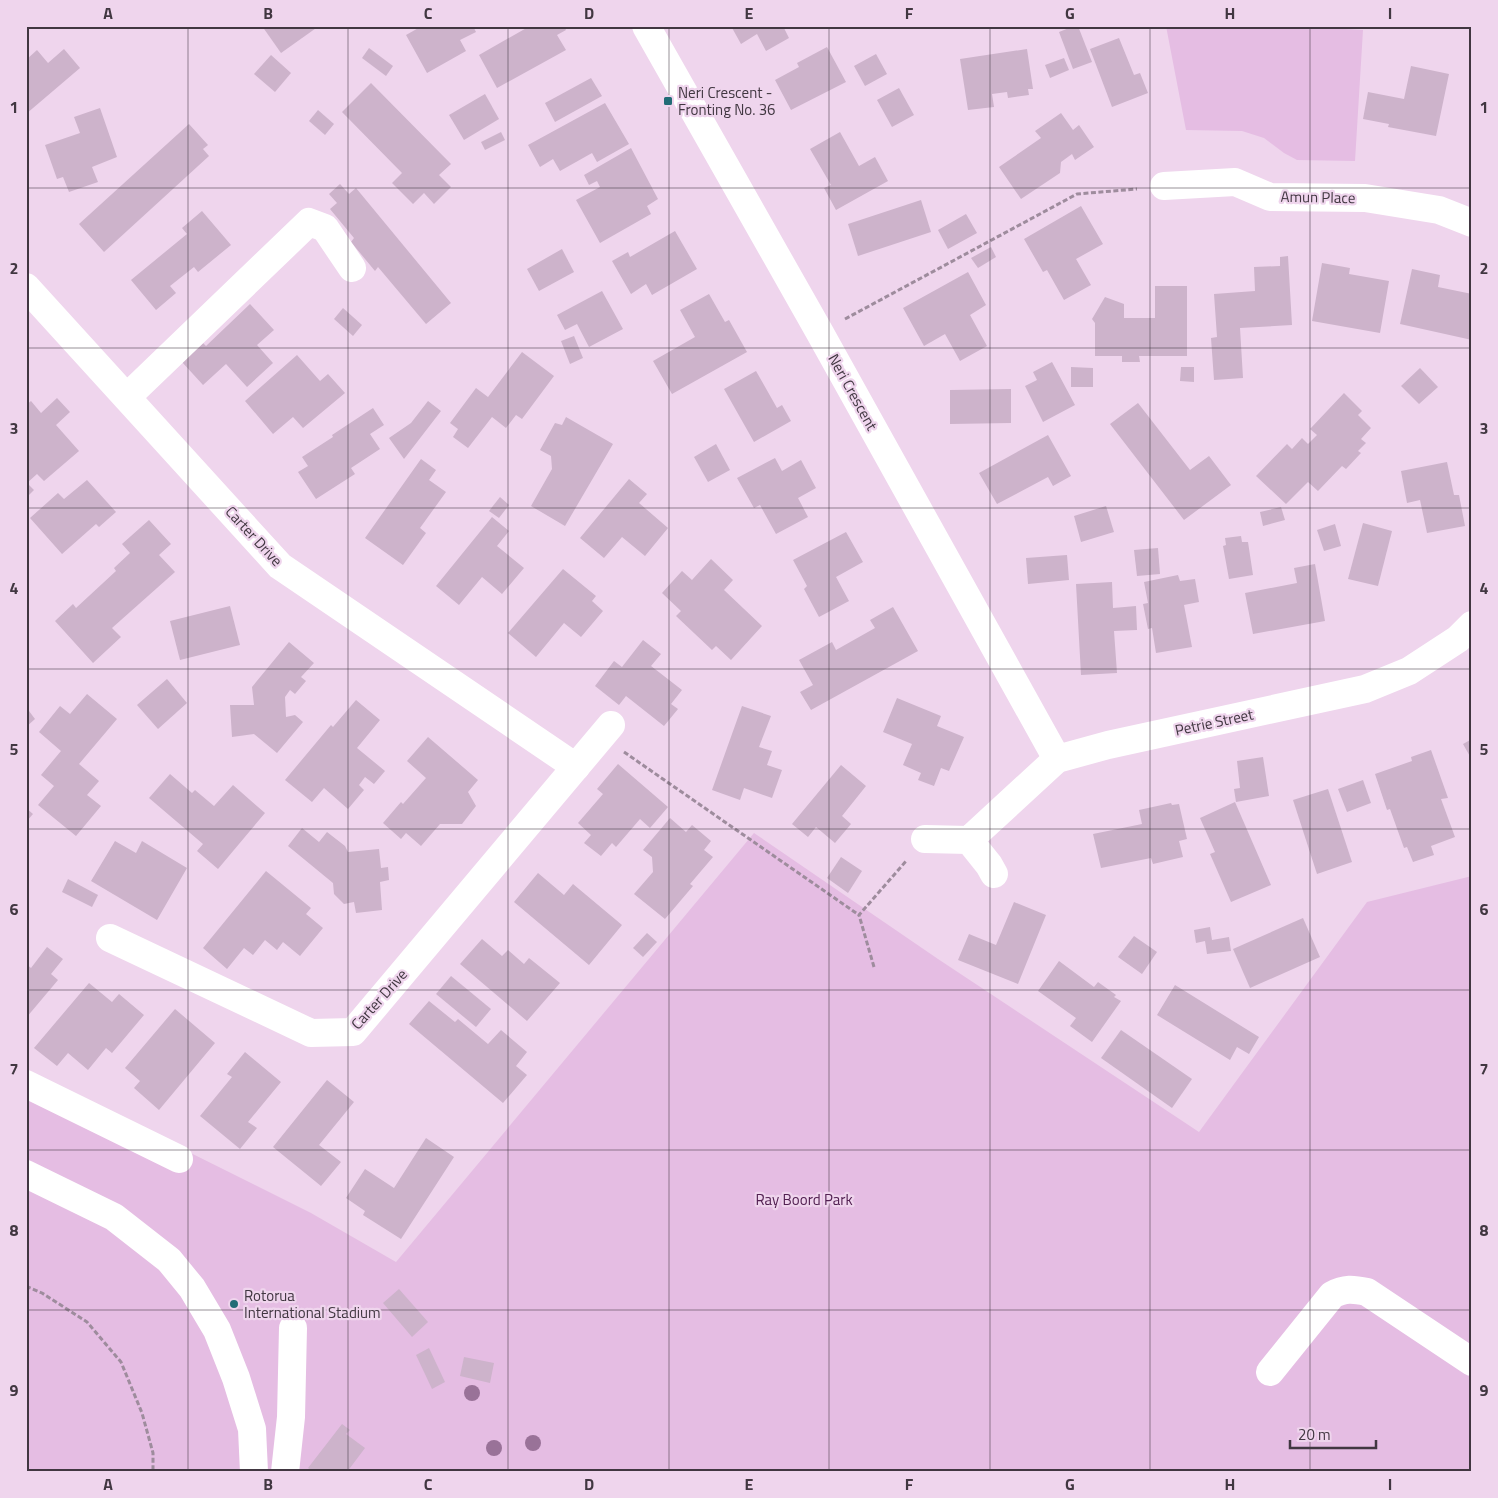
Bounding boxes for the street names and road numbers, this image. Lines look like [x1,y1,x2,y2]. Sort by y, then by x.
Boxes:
street label: Amun Place [1280,185,1356,209]
street label: Neri Crescent [822,350,884,435]
street label: Carter Drive [220,501,288,571]
street label: Petrie Street [1173,702,1256,742]
street label: Carter Drive [345,963,413,1035]

